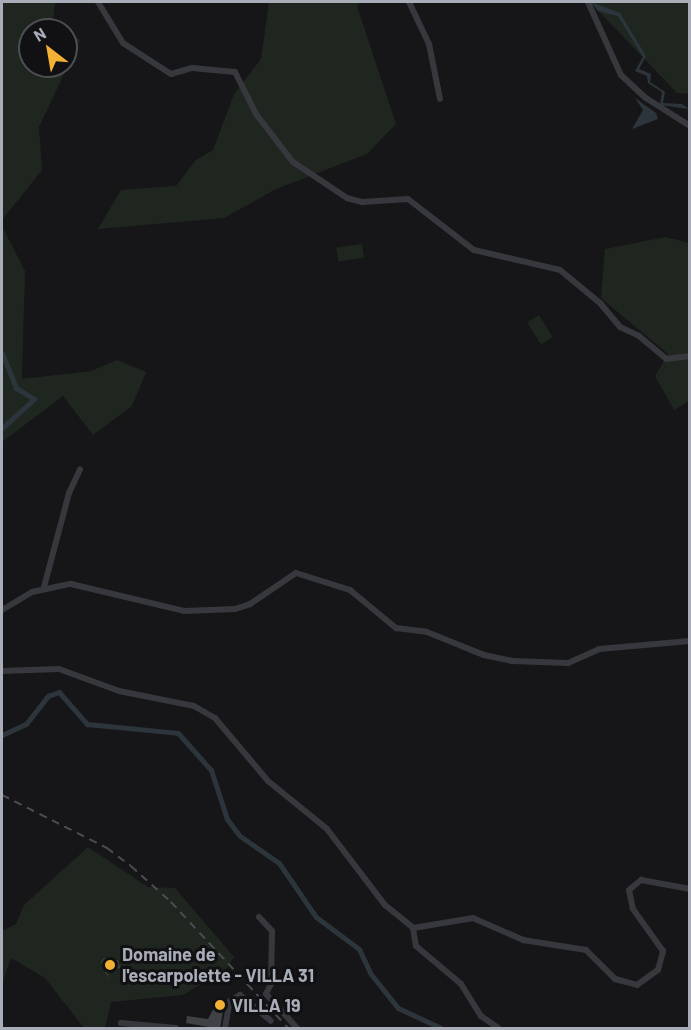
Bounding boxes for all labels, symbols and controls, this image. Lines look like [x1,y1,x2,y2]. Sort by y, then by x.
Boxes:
north arrow [18,18,78,78]
text: N [30,23,49,45]
place label: Domaine de l'escarpolette - VILLA 31 [122,944,314,986]
marker: Domaine de l'escarpolette - VILLA 31 [103,958,117,972]
place label: VILLA 19 [232,994,300,1016]
marker: VILLA 19 [213,998,227,1012]

